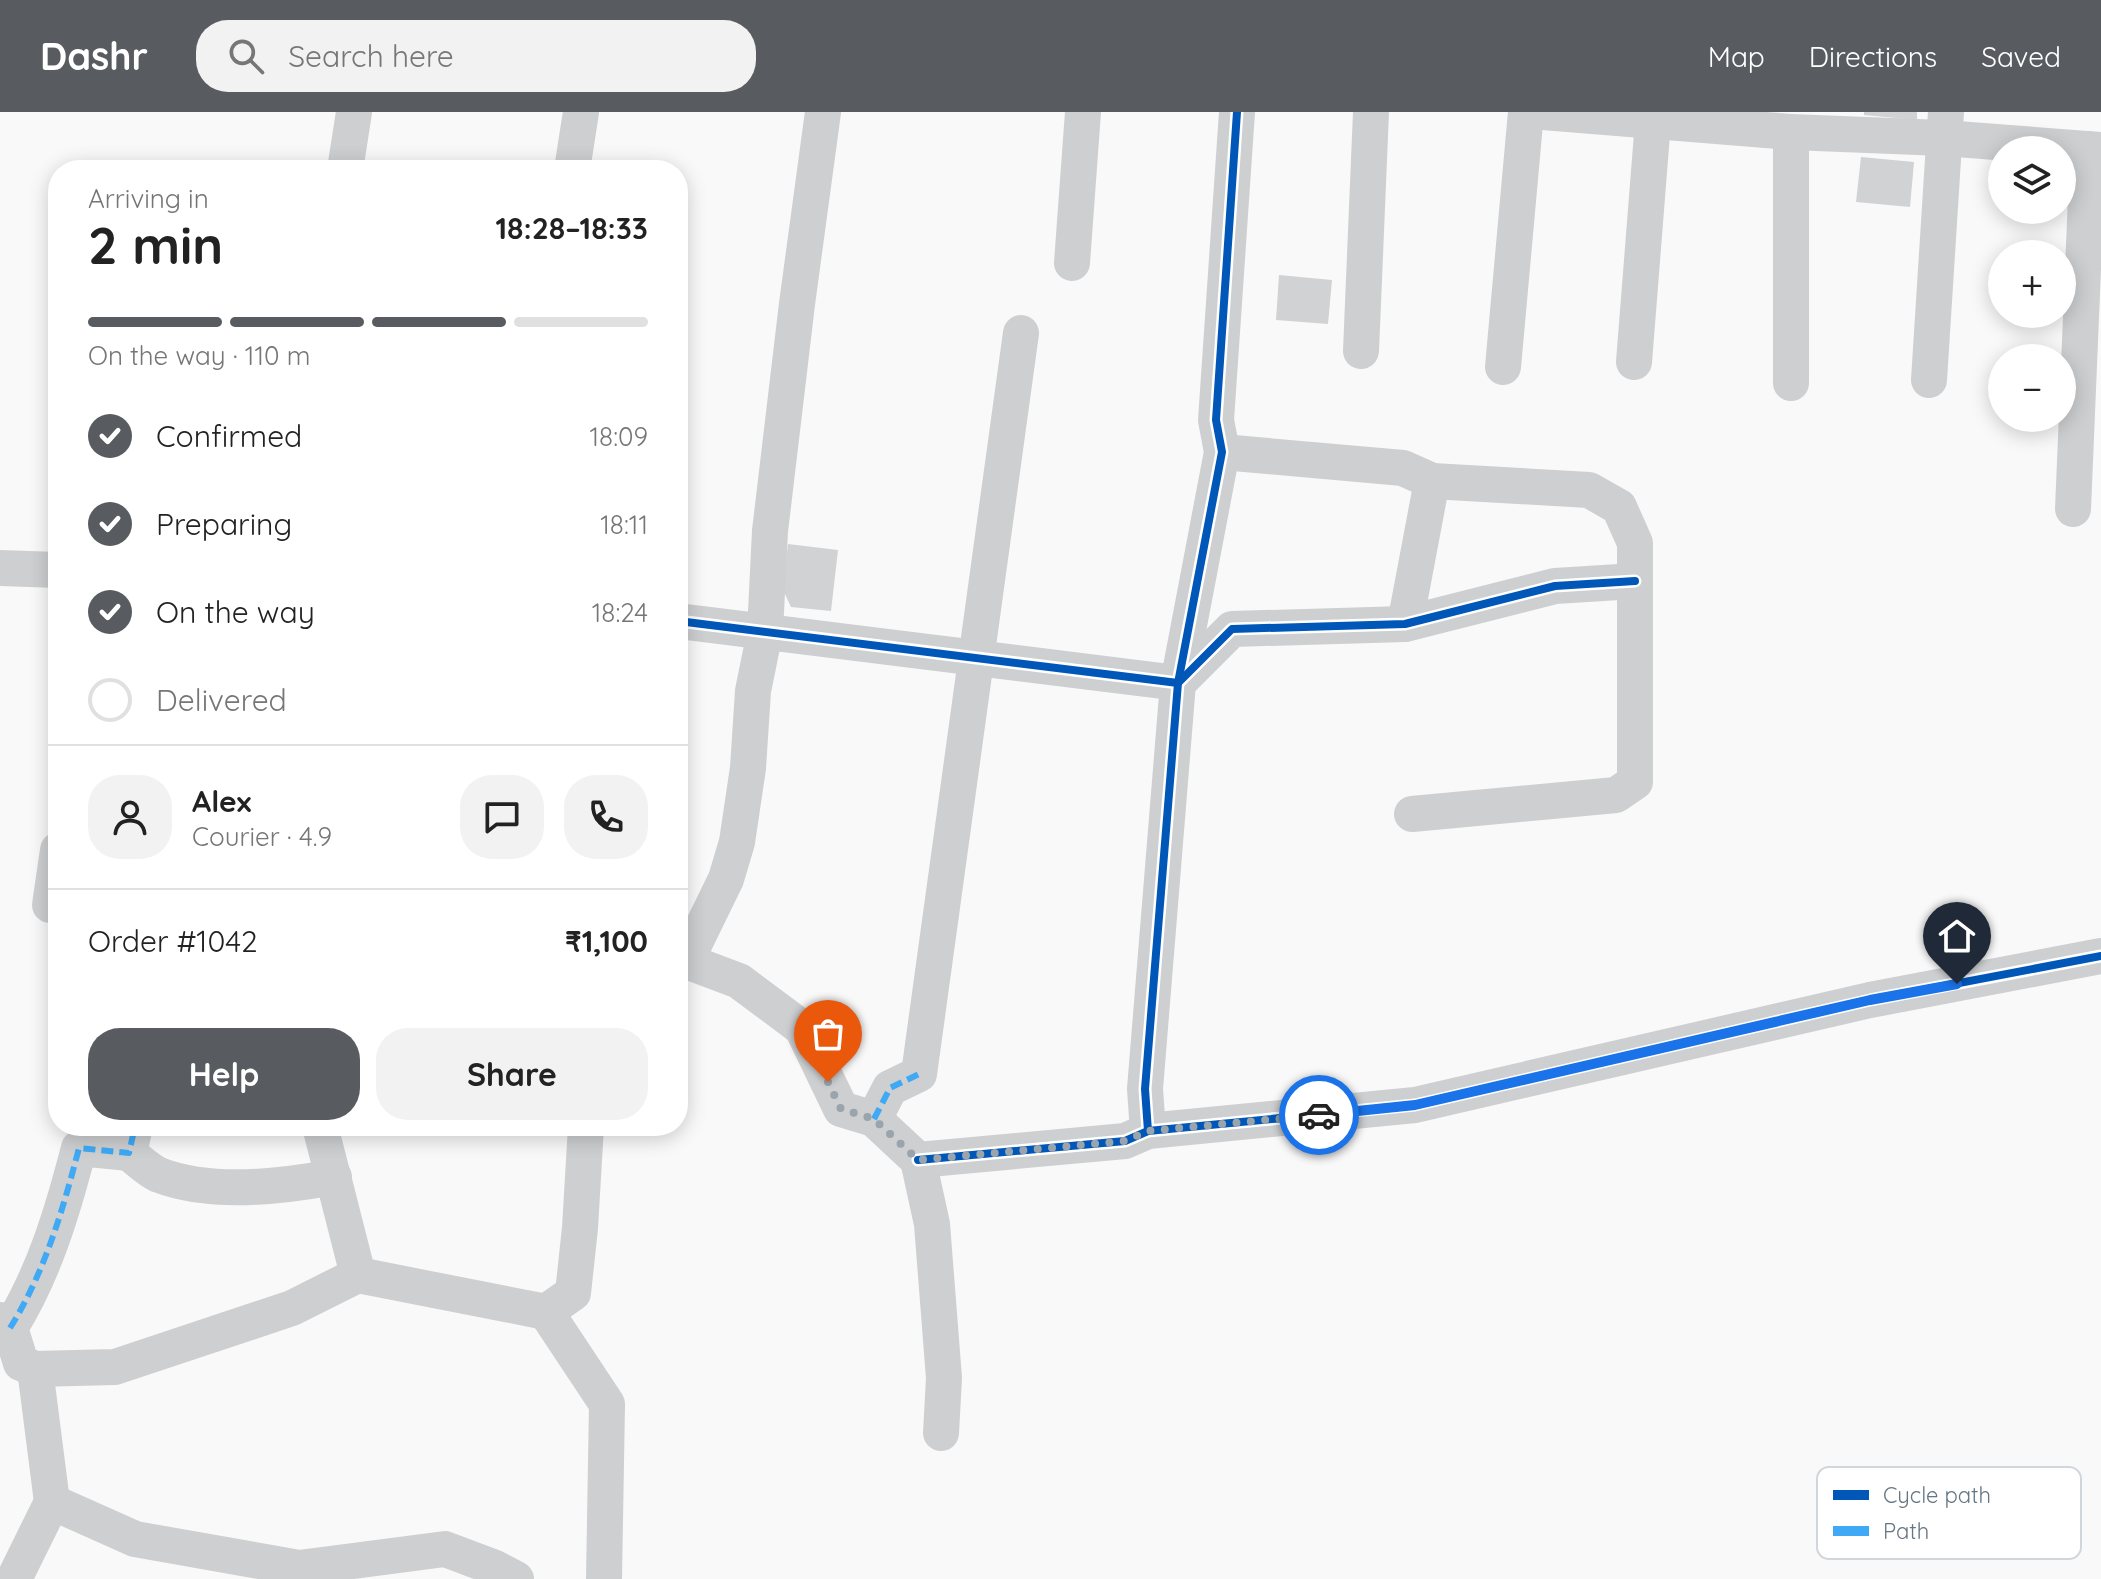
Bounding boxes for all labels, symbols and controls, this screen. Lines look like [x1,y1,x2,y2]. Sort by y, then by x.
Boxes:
search box [196,20,756,92]
text: Dashr [40,32,148,80]
icon: search [224,34,268,78]
text: Search here [288,37,454,75]
text: Map [1708,39,1765,74]
text: Directions [1809,39,1937,74]
text: Saved [1981,39,2061,74]
map controls [1988,136,2076,432]
button: layers [1988,136,2076,224]
text: Arriving in [88,182,209,215]
text: 18:28–18:33 [495,209,648,247]
text: 2 min [88,212,223,277]
button: + [1988,240,2076,328]
text: On the way · 110 m [88,339,310,372]
button: − [1988,344,2076,432]
icon: check [88,414,132,458]
text: Confirmed [156,417,302,455]
text: 18:09 [589,420,648,453]
icon: check [88,502,132,546]
text: Preparing [156,505,292,543]
text: 18:11 [600,508,648,541]
icon: check [88,590,132,634]
text: On the way [156,593,315,631]
text: 18:24 [592,596,648,629]
text: Delivered [156,681,287,719]
button: person [88,775,172,859]
button: chat [460,775,544,859]
button: phone [564,775,648,859]
text: Alex [192,782,251,820]
text: Courier · 4.9 [192,820,332,853]
pin [1923,902,1991,984]
icon: home [1935,914,1979,958]
text: Order #1042 [88,922,258,960]
text: ₹1,100 [565,922,648,960]
pin [794,1000,862,1082]
icon: bag [806,1012,850,1056]
button: Help [88,1028,360,1120]
button: Share [376,1028,648,1120]
courier [1279,1075,1359,1155]
icon: car [1297,1093,1341,1137]
legend [1817,1467,2081,1559]
text: Cycle path [1883,1481,1991,1509]
text: Path [1883,1517,1929,1545]

